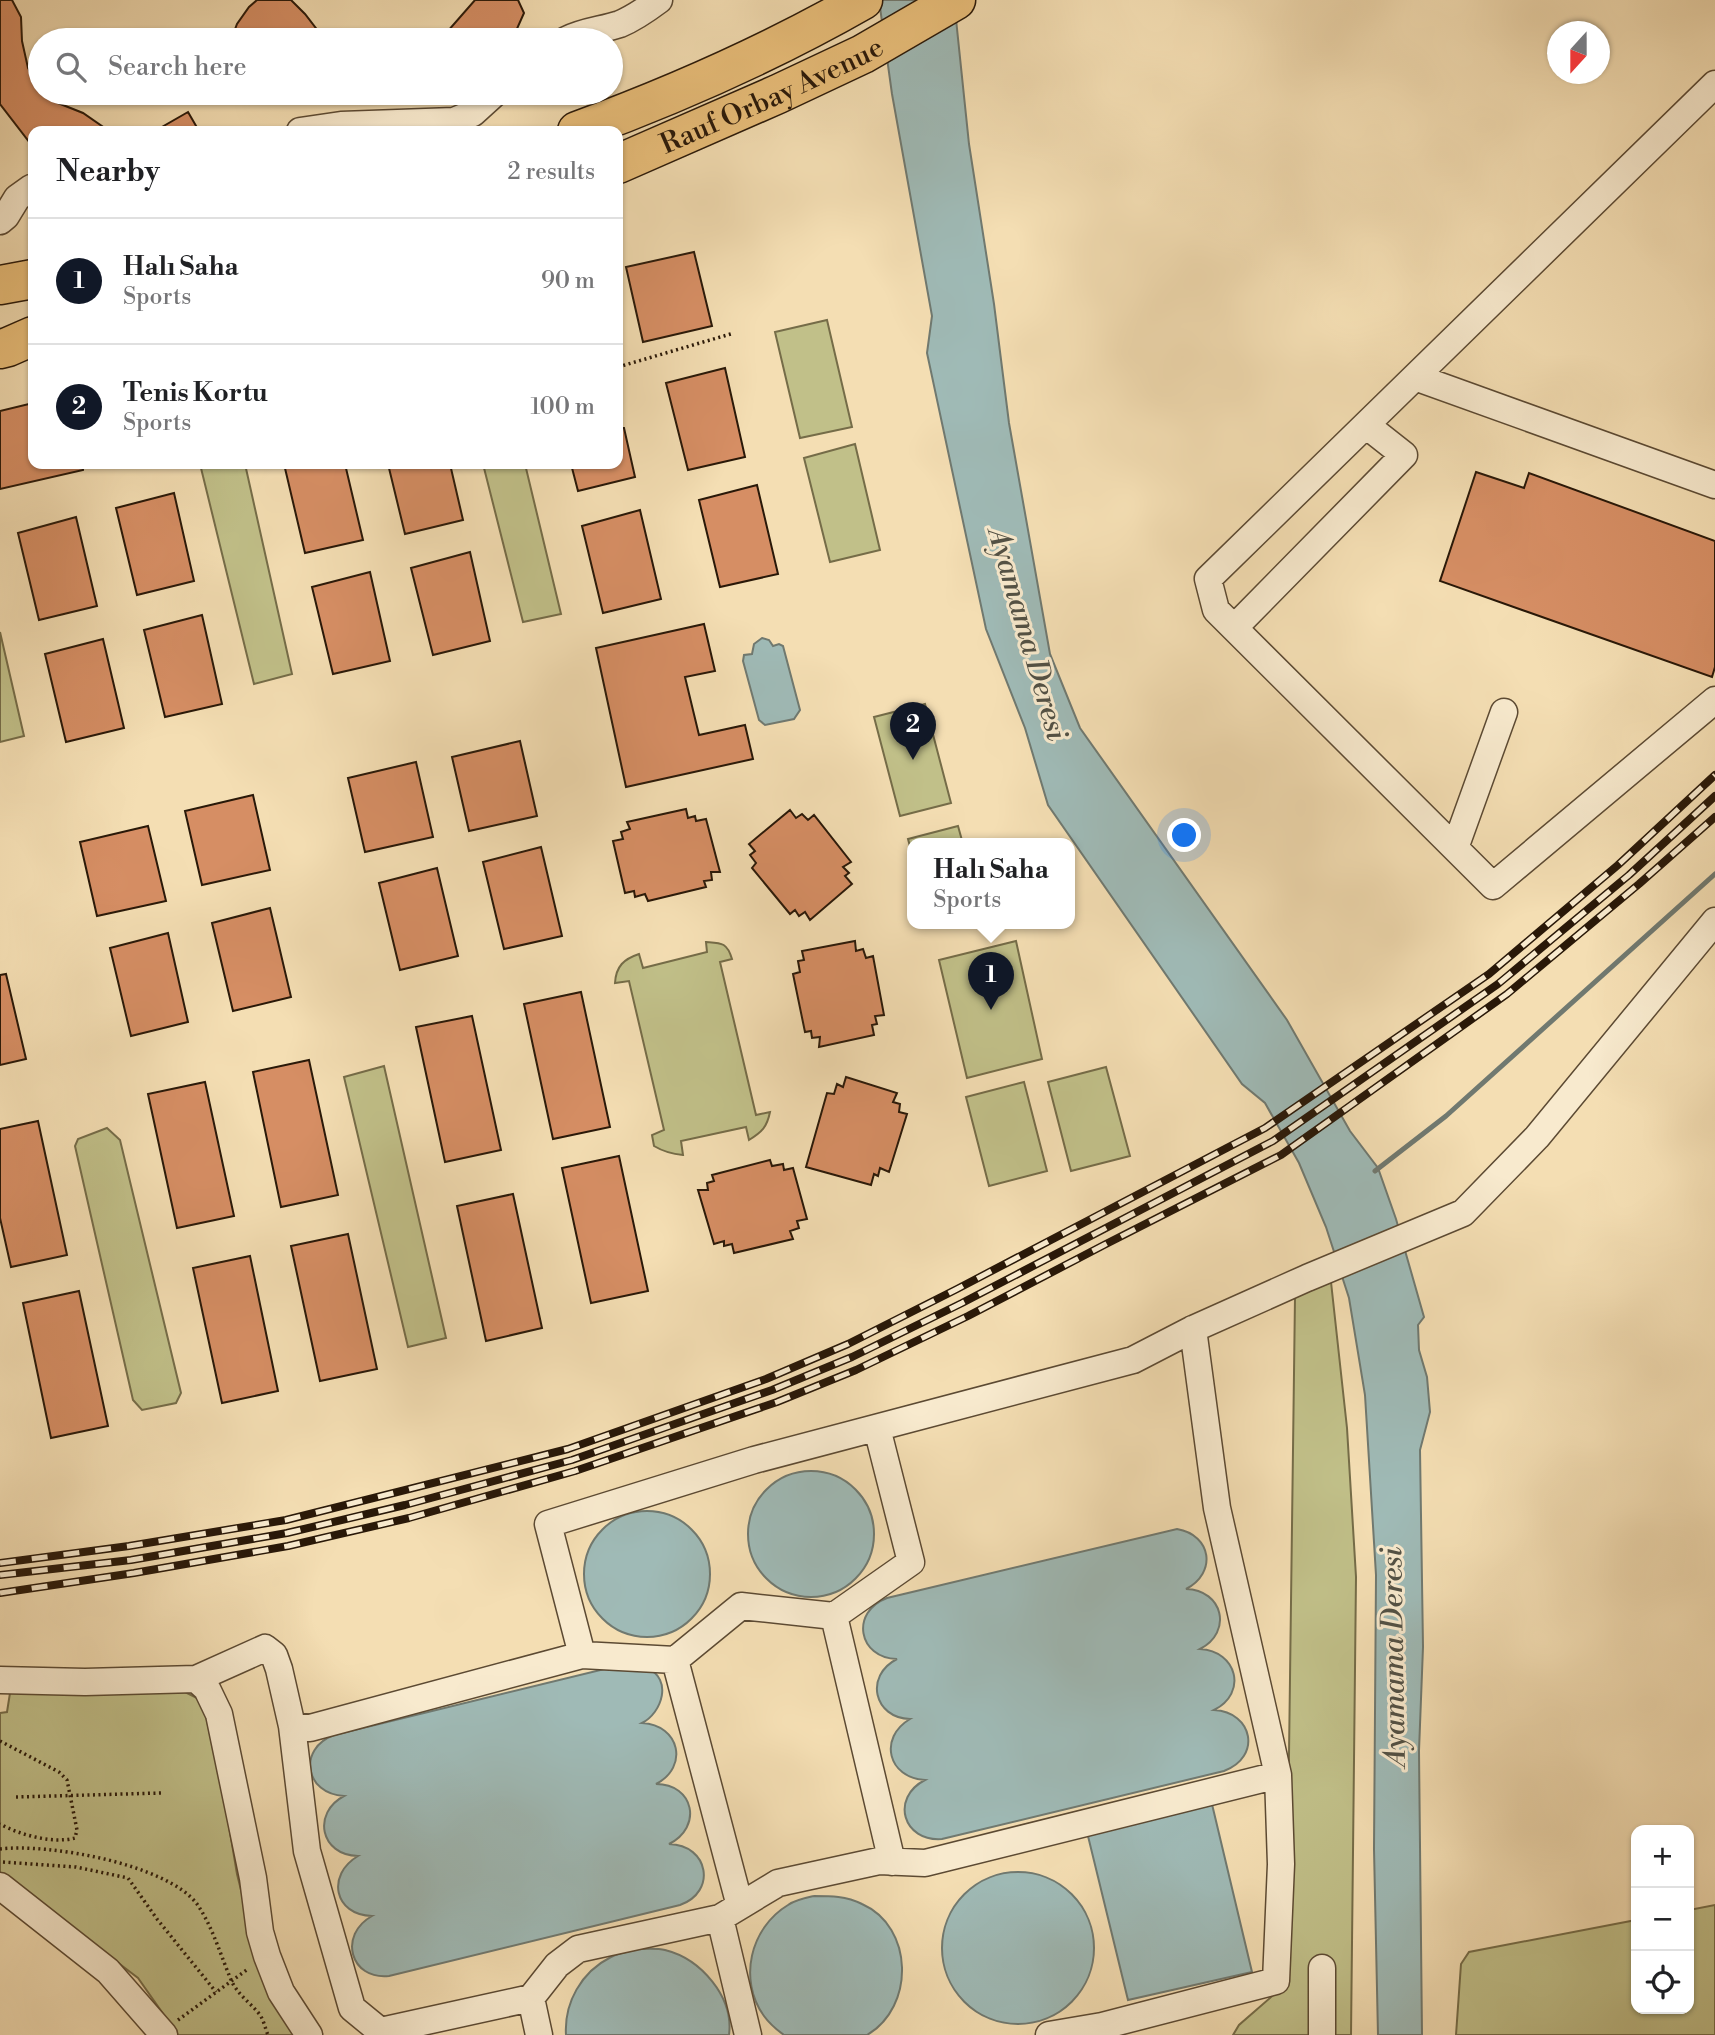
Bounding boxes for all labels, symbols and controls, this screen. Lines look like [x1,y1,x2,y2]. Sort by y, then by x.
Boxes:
north arrow [1547,21,1610,84]
search box [28,28,623,105]
street label: Rauf Orbay Avenue [655,30,890,162]
icon: search [52,48,90,86]
text: Search here [108,51,247,83]
text: Nearby [56,153,160,191]
text: 2 results [508,158,595,186]
text: Halı Saha [123,251,239,283]
text: 1 [73,267,85,295]
text: 90 m [541,267,595,295]
text: Sports [123,283,191,311]
text: Tenis Kortu [123,377,268,409]
text: 2 [72,393,86,421]
text: 100 m [530,393,595,421]
text: Sports [123,409,191,437]
water label: Ayamama Deresi [978,521,1076,746]
pin: 2 [890,702,936,760]
your location [1167,818,1201,852]
popup [907,838,1075,929]
text: Halı Saha [933,854,1049,886]
text: Sports [933,886,1001,914]
pin: 1 [968,952,1014,1010]
water label: Ayamama Deresi [1373,1546,1415,1770]
map controls [1631,1825,1694,2014]
button: + [1631,1825,1694,1888]
button: − [1631,1888,1694,1951]
button: locate [1631,1951,1694,2014]

